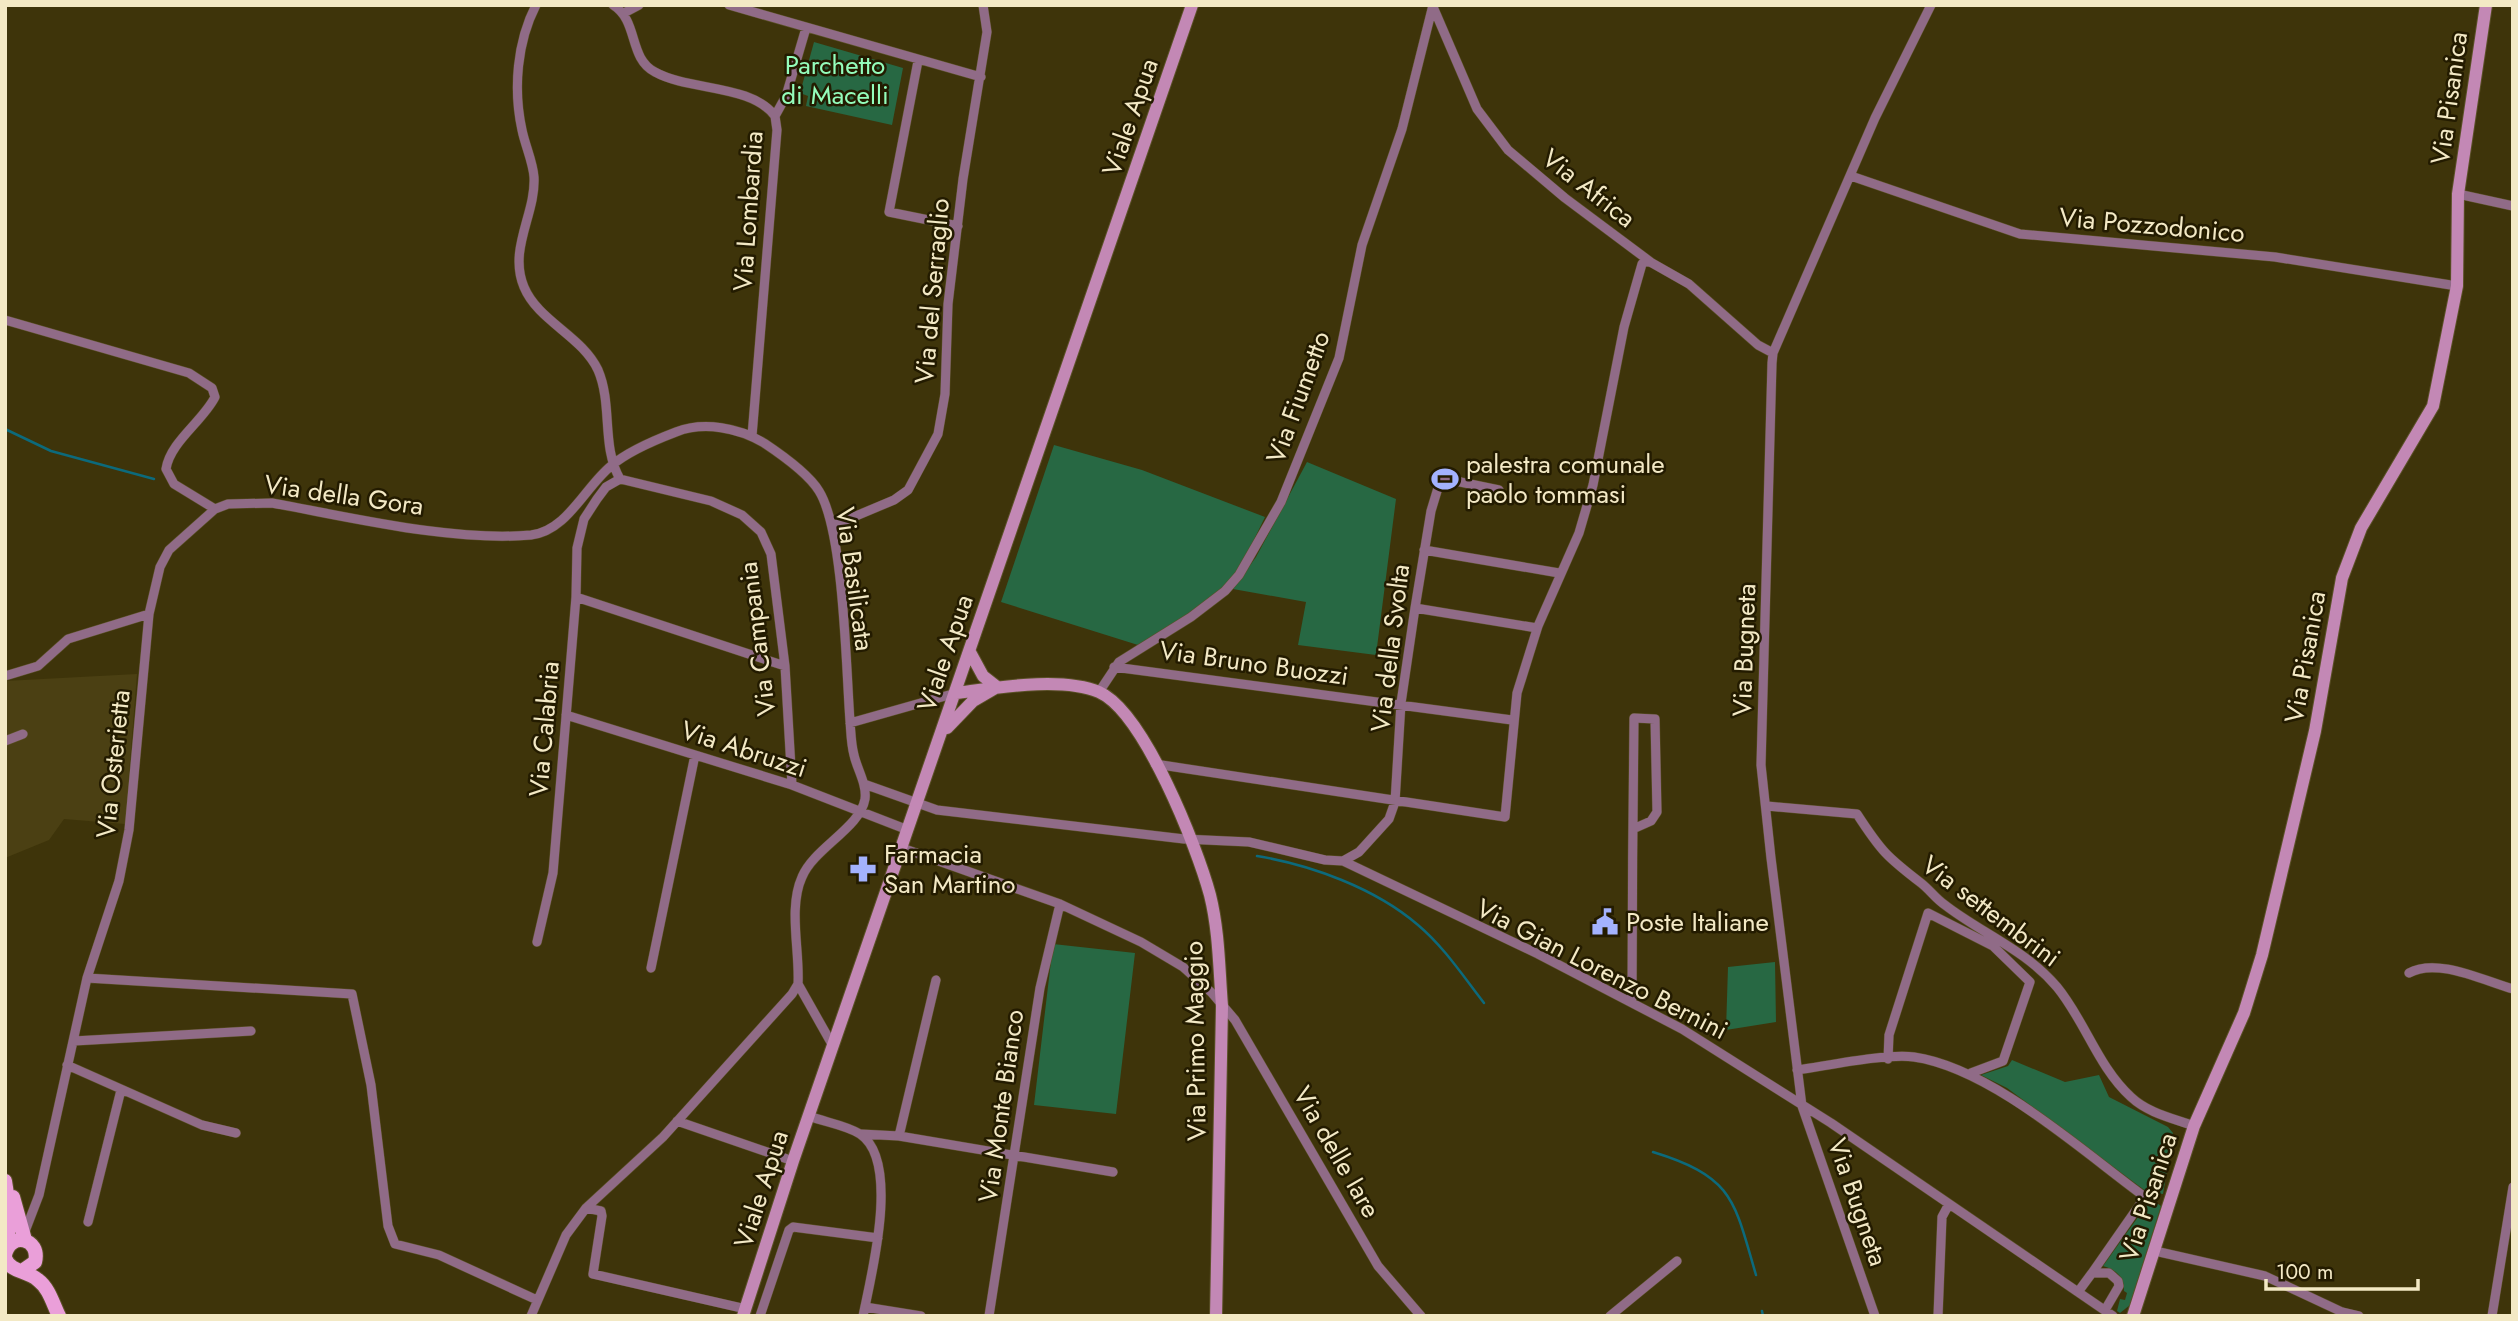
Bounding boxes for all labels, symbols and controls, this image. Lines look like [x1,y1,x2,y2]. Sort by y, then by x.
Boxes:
street label: Via Pisanica [2421,29,2477,167]
park label: Parchetto di Macelli [781,46,889,114]
street label: Viale Apua [1092,53,1168,181]
street label: Via Lombardia [723,130,773,292]
street label: Via Africa [1534,139,1644,237]
street label: Via del Serraglio [905,197,959,385]
street label: Via Pozzodonico [2058,198,2246,252]
street label: Via Fiumetto [1257,326,1339,468]
place label: palestra comunale paolo tommasi [1466,445,1665,513]
sports icon: palestra comunale paolo tommasi [1430,464,1460,494]
street label: Via della Gora [262,465,426,525]
street label: Via Basilicata [826,505,884,653]
street label: Via Campania [729,560,785,718]
street label: Via della Svolta [1361,562,1419,734]
street label: Via Bugneta [1723,583,1765,717]
street label: Via Pisanica [2275,588,2335,726]
street label: Viale Apua [907,589,983,717]
street label: Via Bruno Buozzi [1157,631,1351,695]
street label: Via Calabria [519,660,569,798]
street label: Via Osterietta [86,688,140,840]
street label: Via Abruzzi [676,711,812,787]
place label: Farmacia San Martino [884,835,1016,903]
street label: Via settembrini [1914,846,2068,976]
pharmacy icon: Farmacia San Martino [848,854,878,884]
street label: Via Gian Lorenzo Bernini [1470,889,1734,1049]
place label: Poste Italiane [1626,903,1769,941]
public building icon: Poste Italiane [1590,907,1620,937]
street label: Via Primo Maggio [1174,941,1216,1141]
street label: Via Monte Bianco [969,1007,1033,1205]
street label: Via delle Iare [1284,1079,1390,1225]
street label: Viale Apua [724,1125,798,1253]
street label: Via Pisanica [2109,1128,2187,1266]
street label: Via Bugneta [1818,1133,1898,1271]
scale bar [2266,1248,2418,1292]
text: 100 m [2276,1257,2333,1287]

